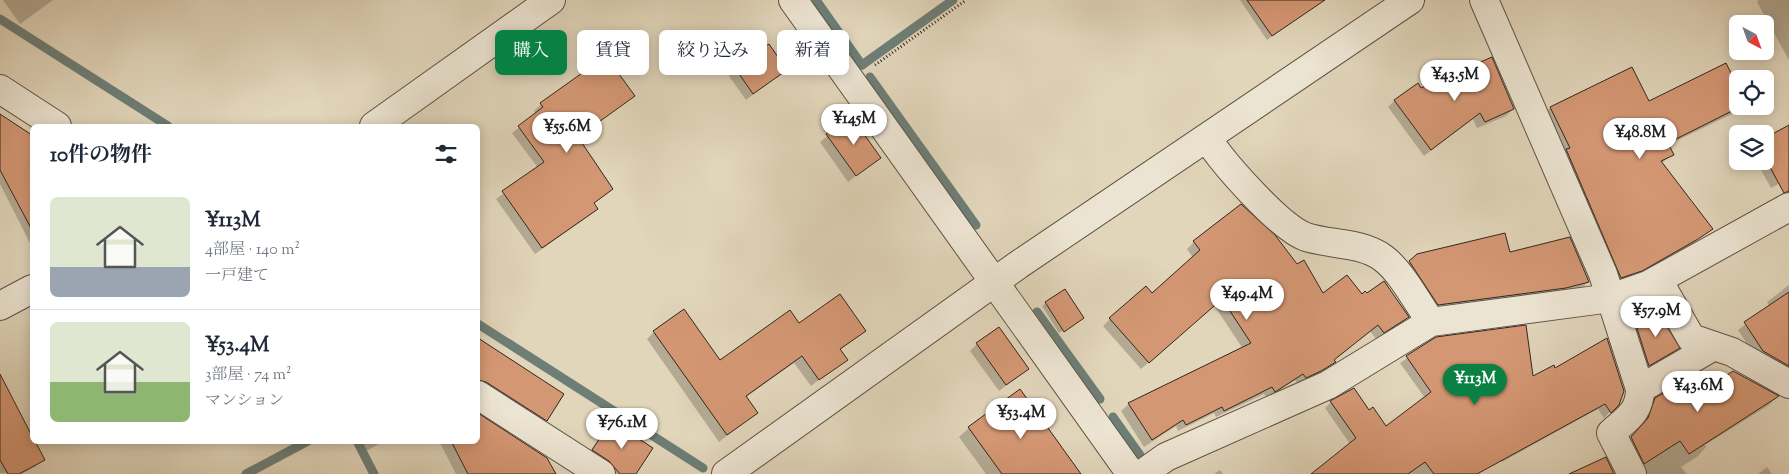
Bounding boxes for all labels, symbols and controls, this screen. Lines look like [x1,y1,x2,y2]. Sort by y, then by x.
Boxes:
north arrow [1729,15,1774,60]
map controls [1729,15,1774,170]
chip: 購入 [495,30,567,75]
chip: 賃貸 [577,30,649,75]
chip: 絞り込み [659,30,767,75]
chip: 新着 [777,30,849,75]
pin: ¥43.5M [1414,59,1496,102]
text: ¥43.5M [1431,64,1479,87]
button: locate [1729,70,1774,115]
pin: ¥145M [819,104,889,146]
text: ¥145M [832,108,876,131]
pin: ¥55.6M [526,112,608,154]
text: ¥55.6M [543,116,591,139]
pin: ¥48.8M [1599,118,1681,160]
text: ¥48.8M [1614,122,1666,145]
button: layers [1729,125,1774,170]
icon: filters [432,140,460,168]
text: 10件の物件 [50,141,152,171]
text: ¥113M [205,206,261,236]
icon: home [90,217,150,277]
text: 4部屋 · 140 m² [205,239,300,262]
text: 一戸建て [205,265,269,288]
pin: ¥49.4M [1206,278,1288,321]
text: ¥49.4M [1221,283,1273,306]
pin: ¥57.9M [1615,296,1697,338]
text: ¥57.9M [1631,300,1681,323]
text: ¥53.4M [205,331,269,361]
icon: home [90,342,150,402]
text: 3部屋 · 74 m² [205,364,291,387]
pin: ¥113M [1440,364,1510,406]
text: ¥113M [1454,368,1496,391]
pin: ¥43.6M [1657,370,1739,413]
text: ¥43.6M [1673,375,1723,398]
text: マンション [205,390,284,413]
pin: ¥53.4M [980,398,1062,440]
text: ¥53.4M [996,402,1046,425]
pin: ¥76.1M [581,408,663,450]
text: ¥76.1M [597,412,647,435]

